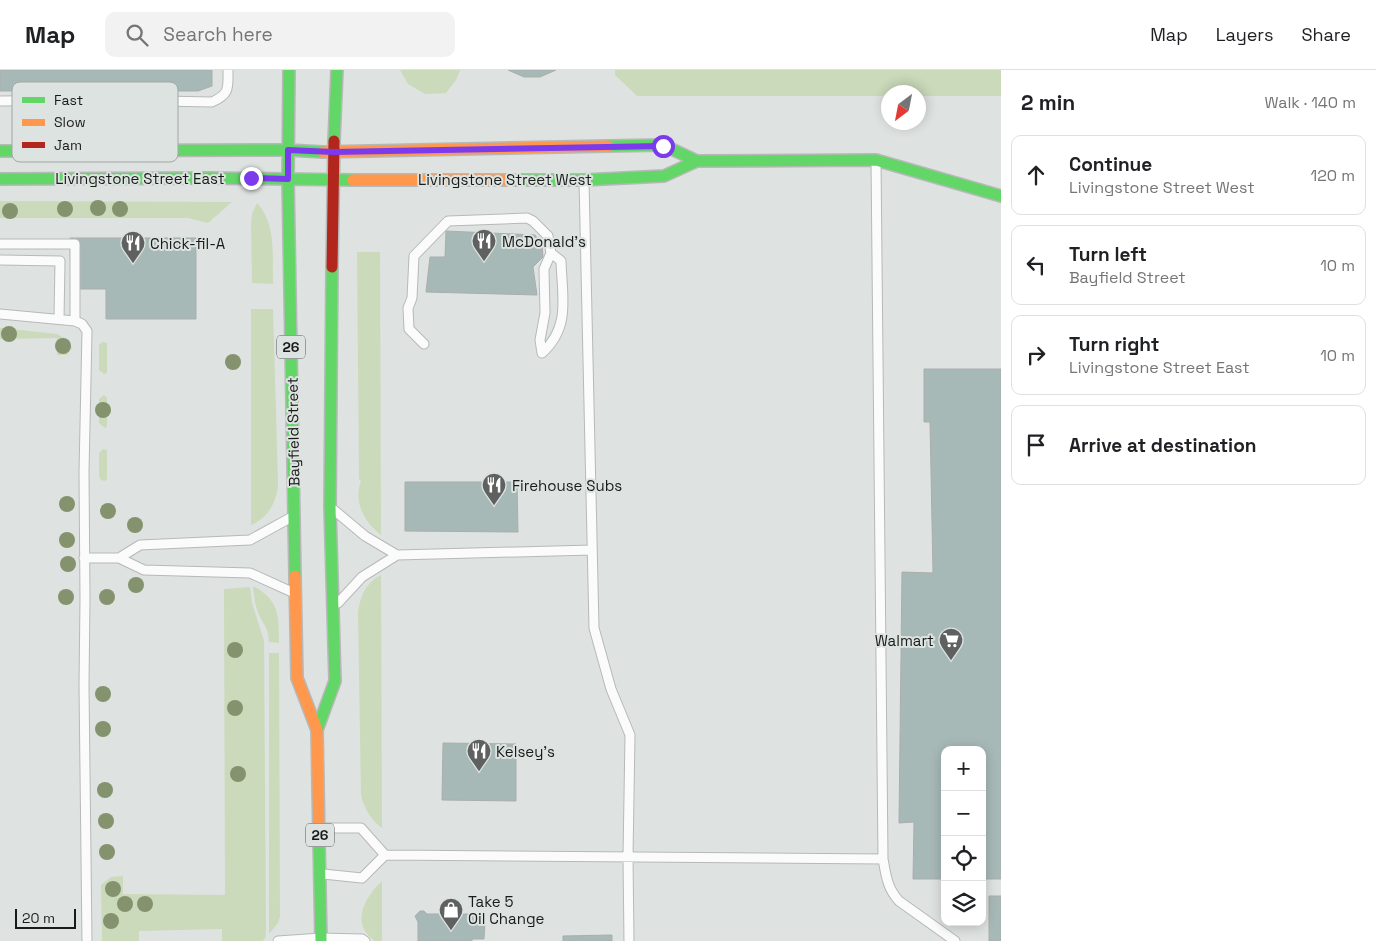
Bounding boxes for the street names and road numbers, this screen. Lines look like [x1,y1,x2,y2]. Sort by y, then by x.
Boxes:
street label: Livingstone Street East [55,169,225,188]
street label: Livingstone Street West [418,170,592,189]
road number: 26 [277,336,305,358]
street label: Bayfield Street [283,377,303,487]
road number: 26 [306,824,334,846]

